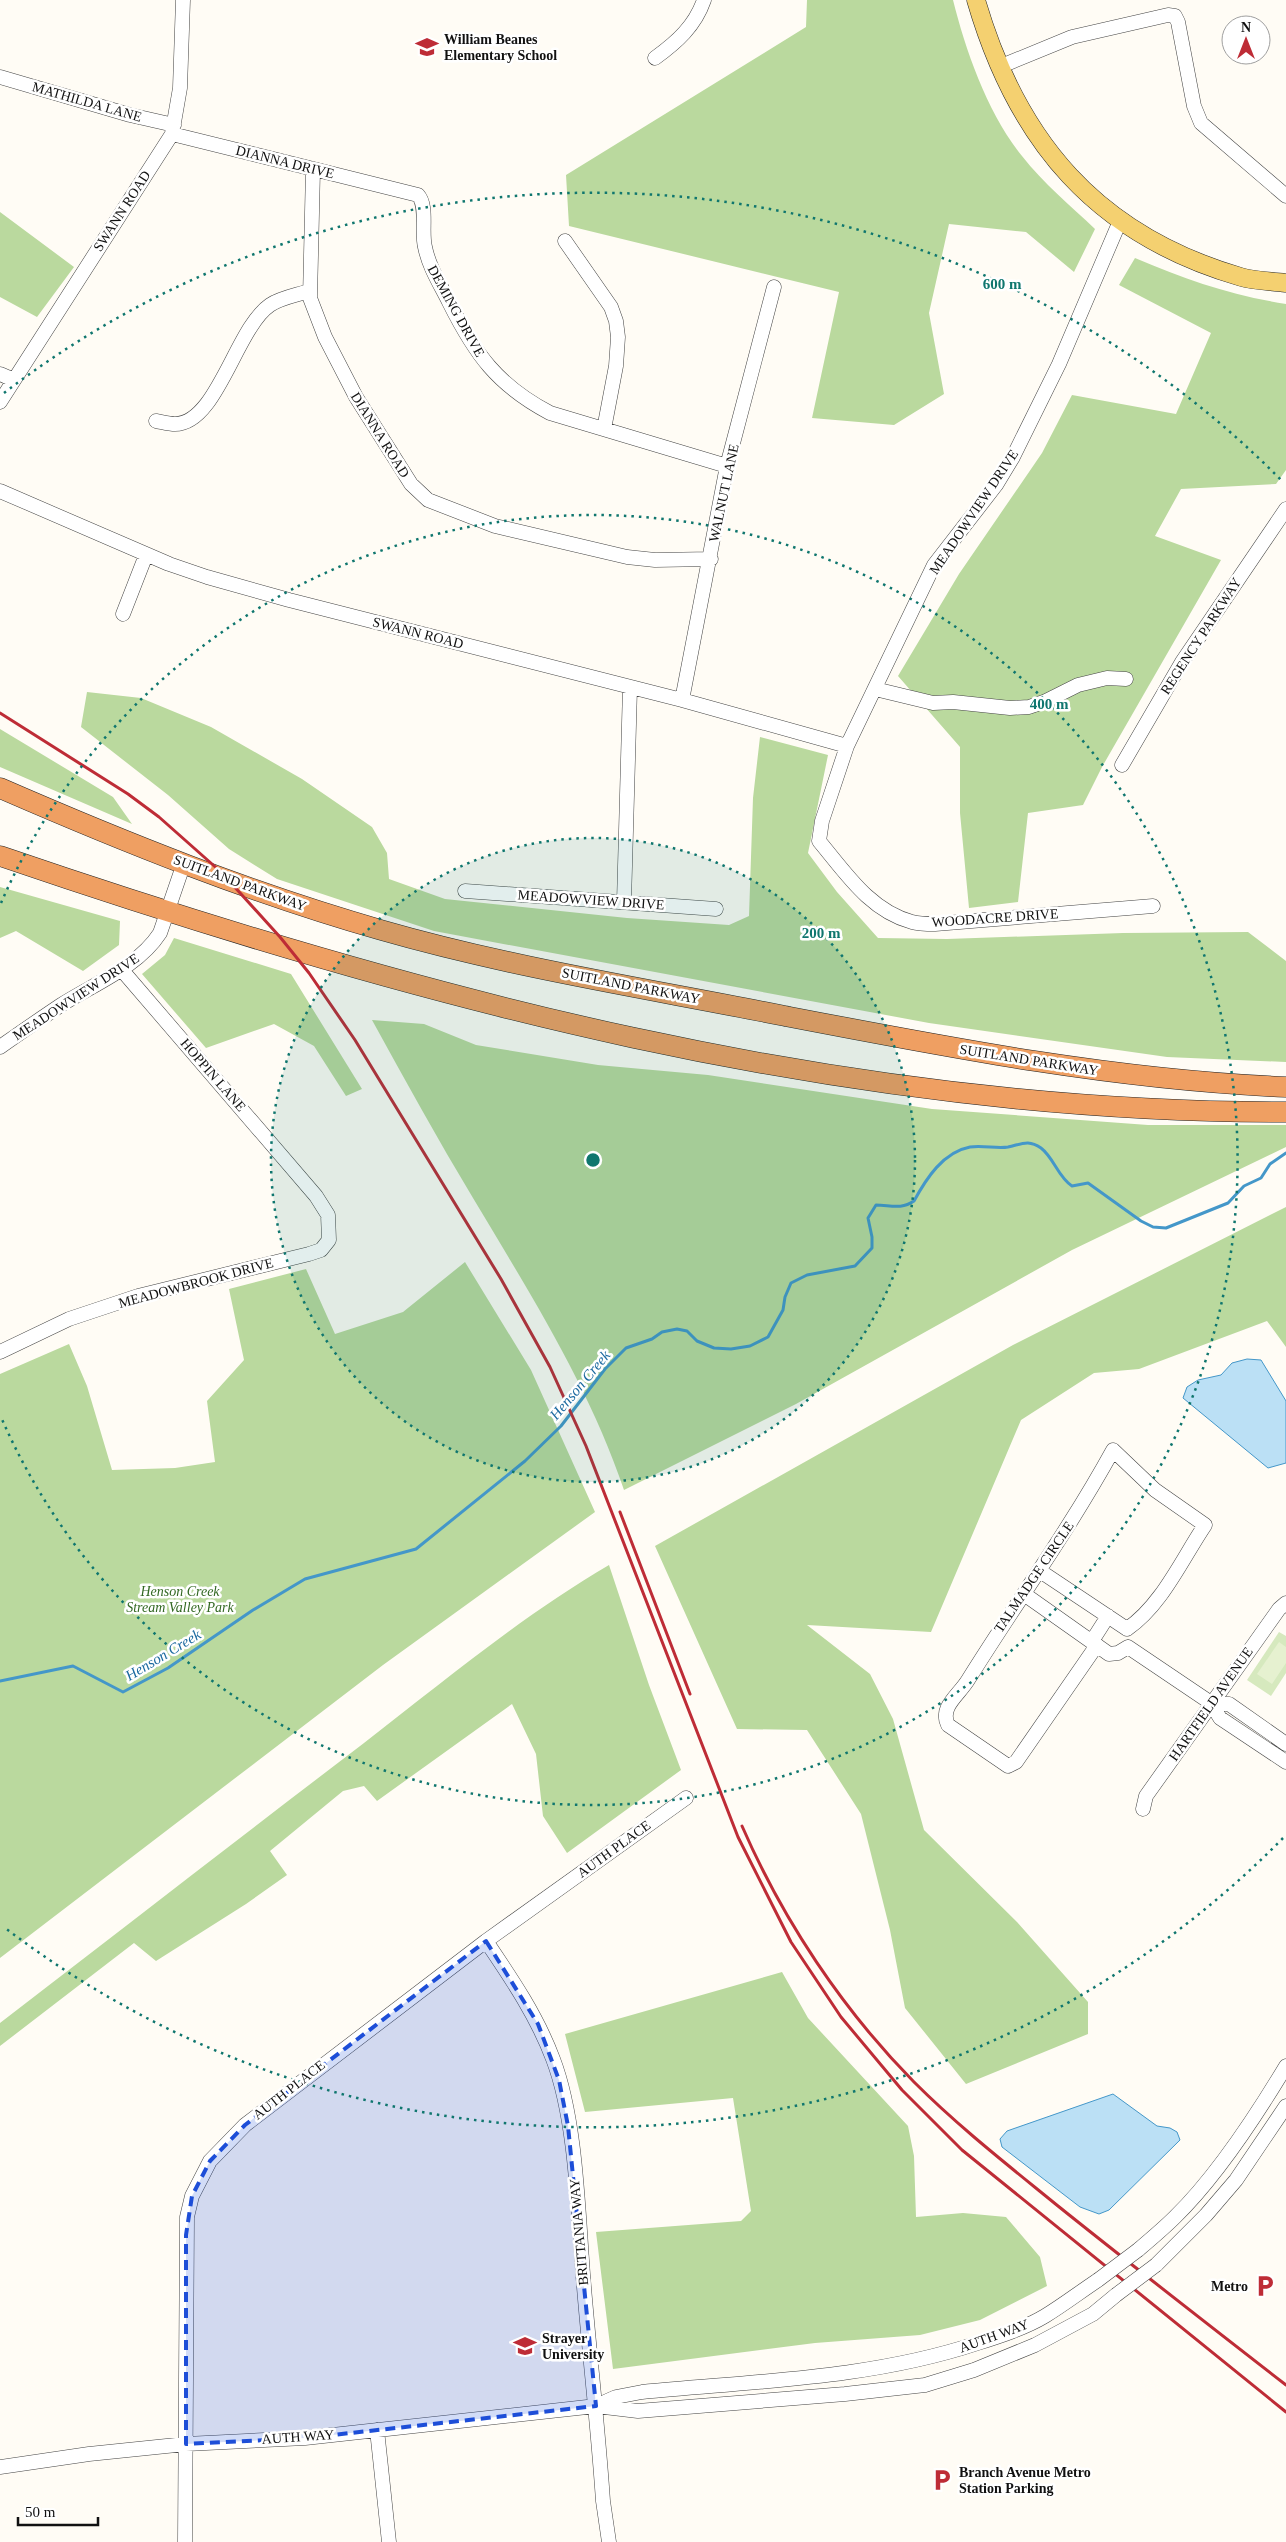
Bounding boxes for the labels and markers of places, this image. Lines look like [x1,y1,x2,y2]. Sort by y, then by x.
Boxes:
place label: William Beanes Elementary School [444,32,557,63]
school or university icon: William Beanes Elementary School [414,34,440,60]
centre of rings [584,1151,602,1169]
parking icon: Metro [1252,2273,1278,2299]
place label: Metro [1211,2279,1248,2294]
place label: Strayer University [542,2331,604,2362]
school or university icon: Strayer University [512,2333,538,2359]
place label: Branch Avenue Metro Station Parking [959,2465,1091,2496]
parking icon: Branch Avenue Metro Station Parking [929,2467,955,2493]

